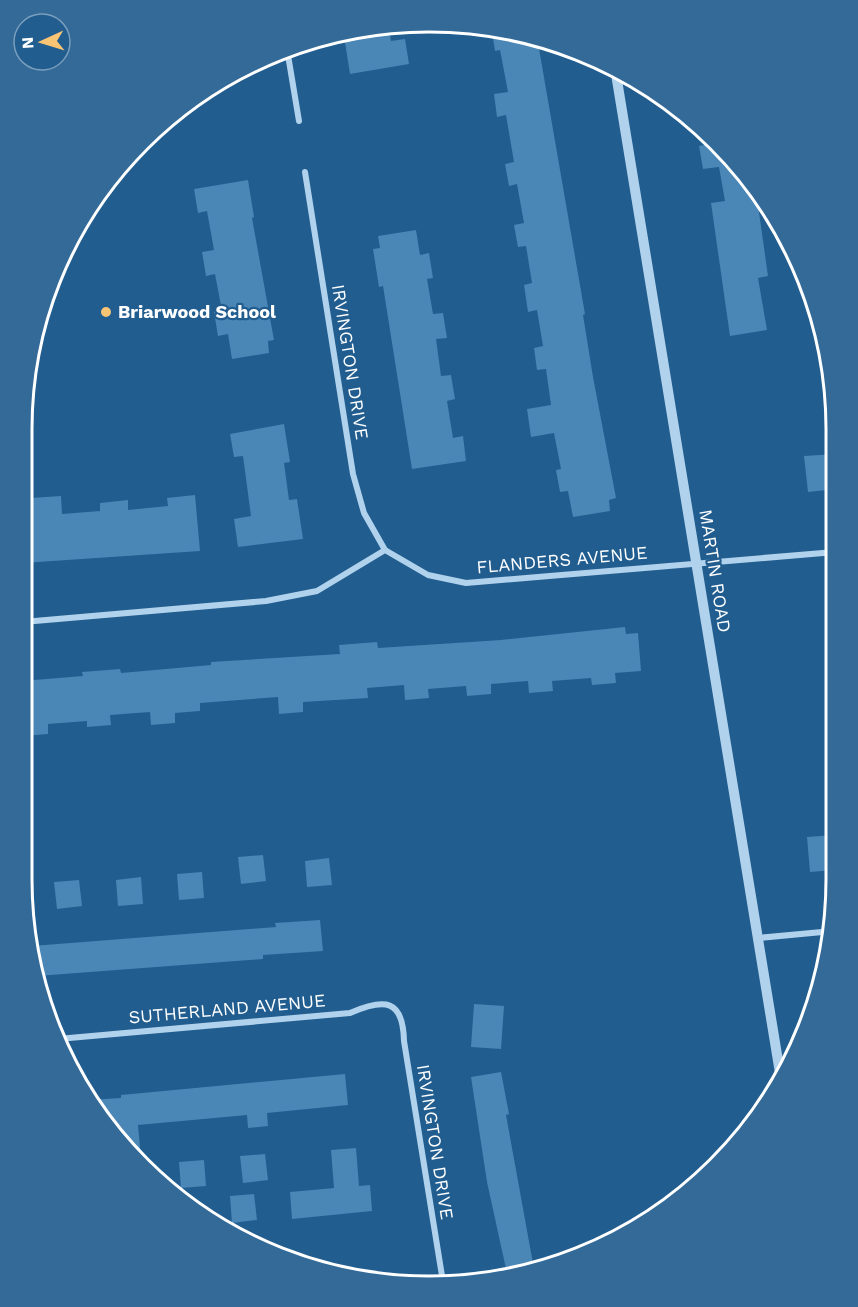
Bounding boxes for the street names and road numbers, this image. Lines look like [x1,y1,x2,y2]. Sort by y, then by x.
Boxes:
street label: IRVINGTON DRIVE [328,283,373,441]
street label: MARTIN ROAD [695,508,736,634]
street label: FLANDERS AVENUE [476,542,648,577]
street label: SUTHERLAND AVENUE [128,989,326,1028]
street label: IRVINGTON DRIVE [413,1063,458,1221]

